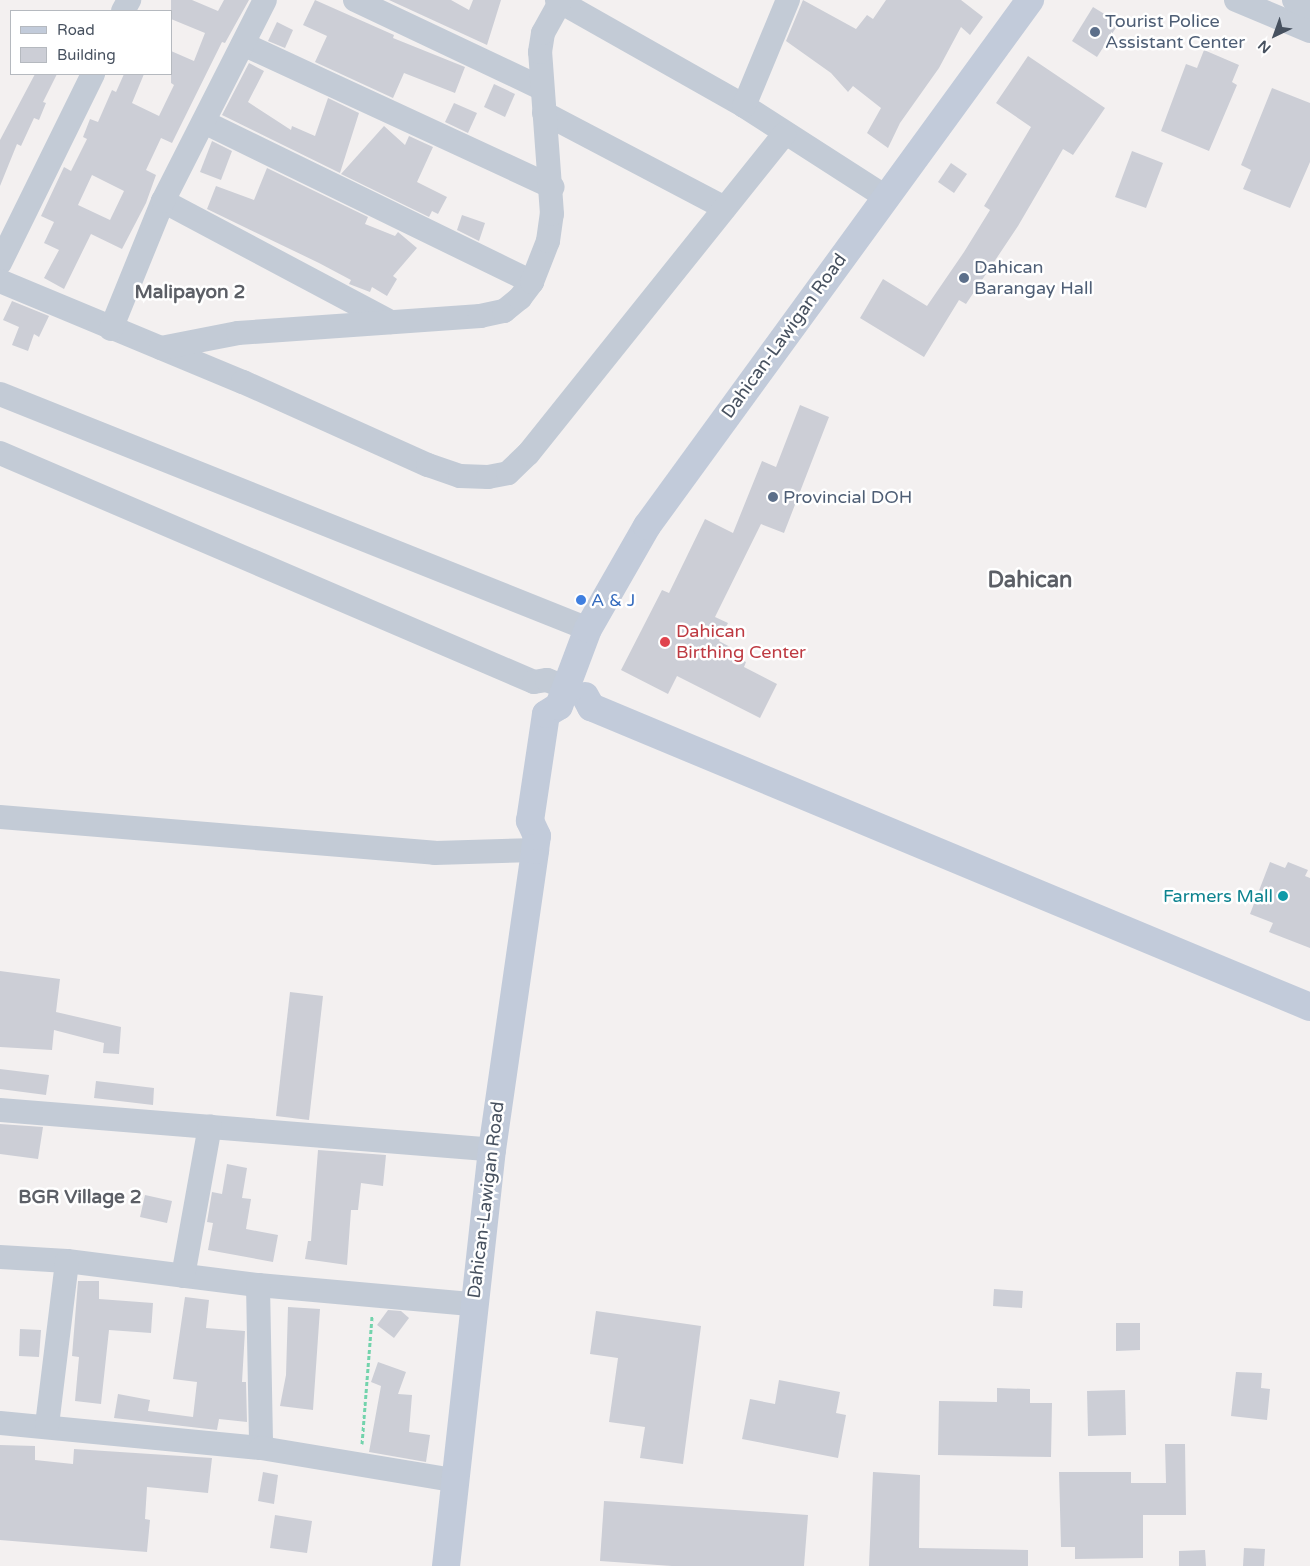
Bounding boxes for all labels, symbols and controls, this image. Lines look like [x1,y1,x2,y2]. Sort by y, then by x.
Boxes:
legend [10,10,172,75]
north arrow [1250,10,1300,60]
place label: Tourist Police Assistant Center [1105,11,1245,54]
text: Road [57,21,95,39]
marker: Tourist Police Assistant Center [1089,26,1101,38]
text: N [1255,36,1274,57]
text: Building [57,46,116,64]
street label: Dahican-Lawigan Road [717,249,851,423]
place label: Dahican Barangay Hall [974,257,1093,300]
marker: Dahican Barangay Hall [958,272,970,284]
district label: Malipayon 2 [134,282,246,304]
place label: Provincial DOH [783,486,912,508]
marker: Provincial DOH [767,491,779,503]
district label: Dahican [987,568,1073,594]
place label: A & J [591,589,635,611]
marker: A & J [575,594,587,606]
place label: Dahican Birthing Center [676,621,806,664]
marker: Dahican Birthing Center [658,635,672,649]
place label: Farmers Mall [1163,885,1273,907]
marker: Farmers Mall [1277,890,1289,902]
street label: Dahican-Lawigan Road [463,1100,509,1300]
district label: BGR Village 2 [18,1187,142,1209]

